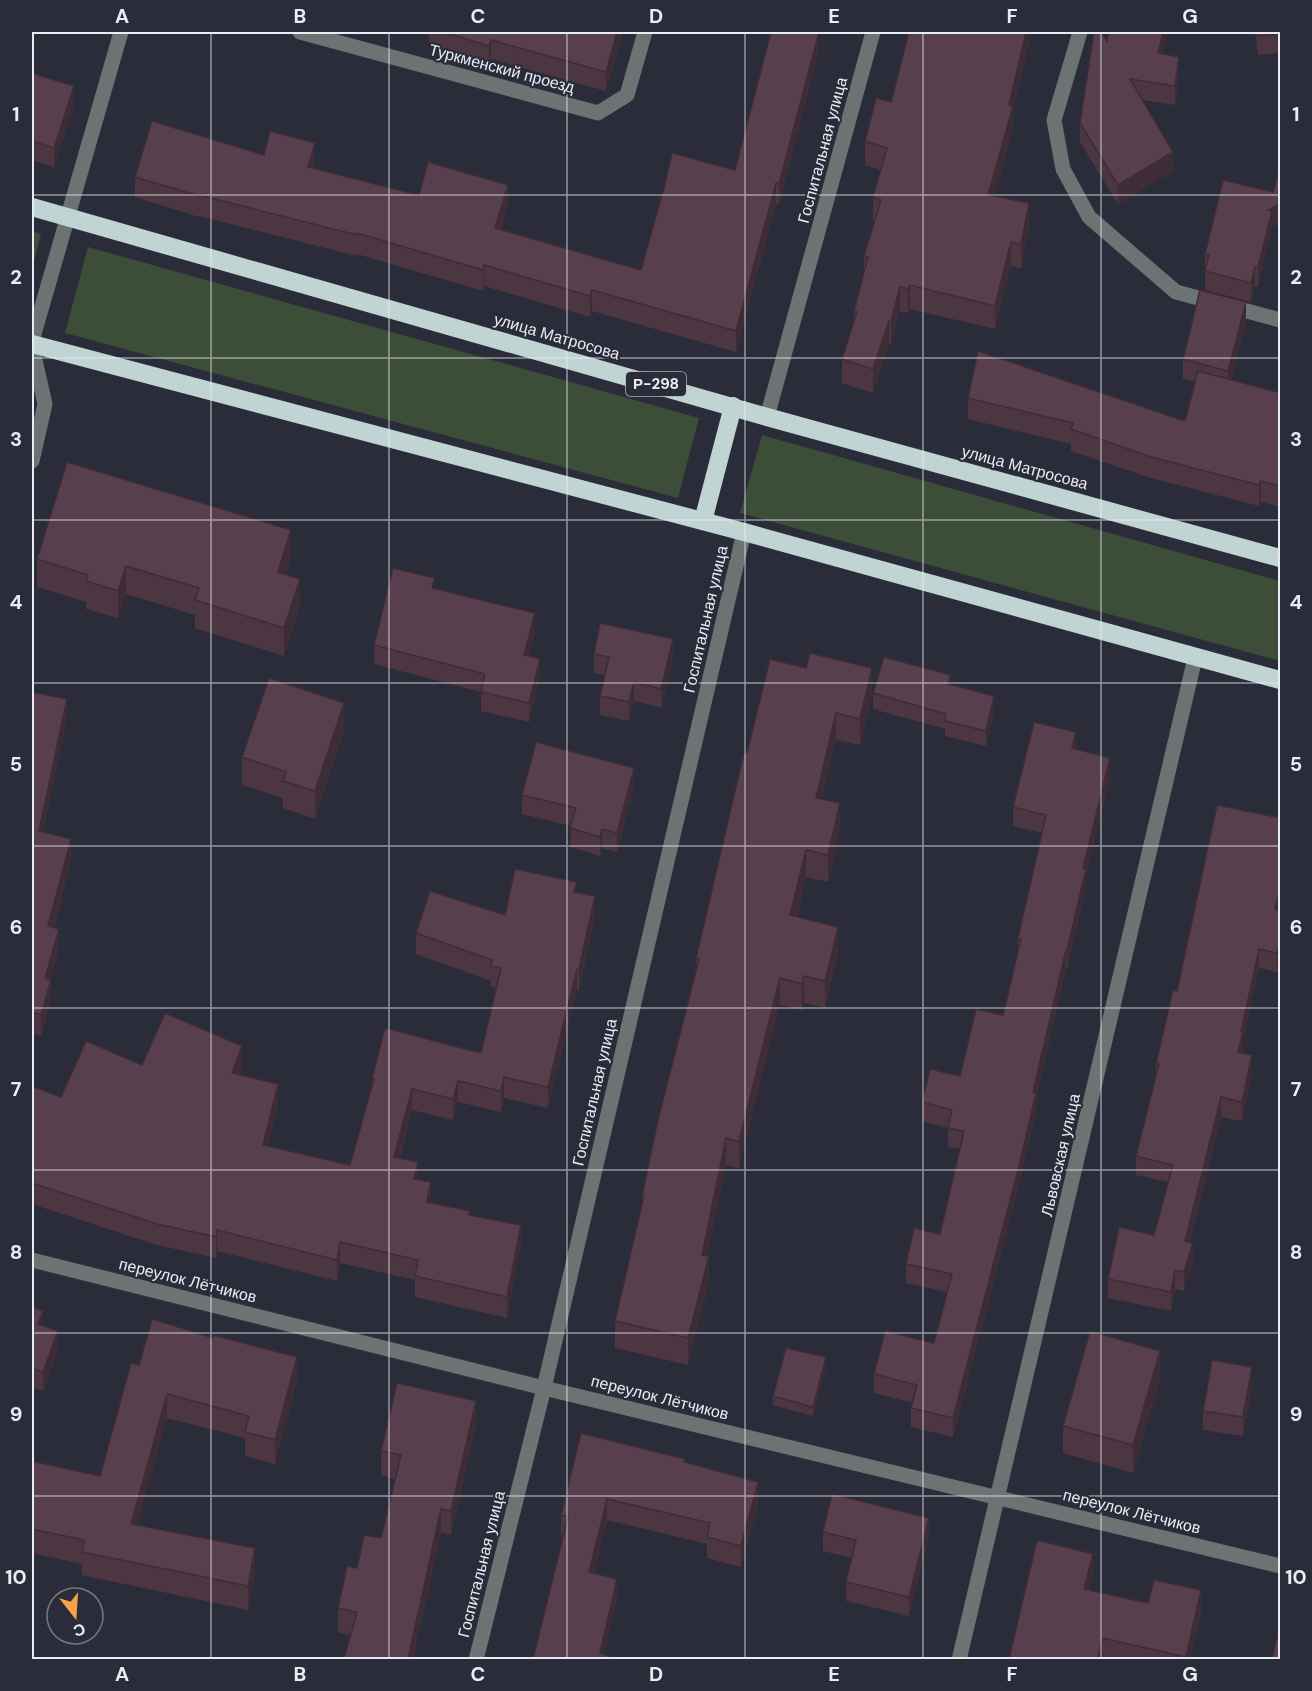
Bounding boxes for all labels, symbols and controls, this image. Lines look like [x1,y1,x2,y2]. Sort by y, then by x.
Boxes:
text: A [115,3,129,29]
text: B [294,3,306,29]
text: C [471,3,485,29]
text: D [649,3,663,29]
text: E [828,3,840,29]
text: F [1006,3,1018,29]
text: G [1182,3,1198,29]
street label: Туркменский проезд [427,39,578,98]
street label: Госпитальная улица [793,75,852,226]
text: 1 [12,101,20,127]
text: 1 [1292,101,1300,127]
text: 2 [10,264,22,290]
text: 2 [1290,264,1302,290]
street label: улица Матросова [492,309,622,364]
road number: Р-298 [626,372,686,396]
text: 3 [10,426,22,452]
text: 3 [1290,426,1302,452]
street label: улица Матросова [960,441,1090,494]
street label: Госпитальная улица [678,543,733,695]
text: 4 [10,589,23,615]
text: 4 [1290,589,1303,615]
text: 5 [10,751,22,777]
text: 5 [1290,751,1302,777]
text: 6 [10,914,22,940]
text: 6 [1290,914,1302,940]
street label: Госпитальная улица [567,1016,622,1168]
text: 7 [11,1076,22,1102]
text: 7 [1291,1076,1302,1102]
street label: Львовская улица [1036,1091,1085,1219]
text: 8 [10,1239,22,1265]
text: 8 [1290,1239,1302,1265]
street label: переулок Лётчиков [117,1253,259,1308]
street label: переулок Лётчиков [589,1370,731,1425]
text: 9 [10,1401,22,1427]
text: 9 [1290,1401,1302,1427]
street label: переулок Лётчиков [1061,1484,1203,1539]
street label: Госпитальная улица [453,1488,510,1640]
text: 10 [5,1564,27,1590]
text: 10 [1285,1564,1307,1590]
north arrow [45,1586,105,1646]
text: С [70,1618,88,1642]
text: A [115,1661,129,1687]
text: B [294,1661,306,1687]
text: C [471,1661,485,1687]
text: D [649,1661,663,1687]
text: E [828,1661,840,1687]
text: F [1006,1661,1018,1687]
text: G [1182,1661,1198,1687]

